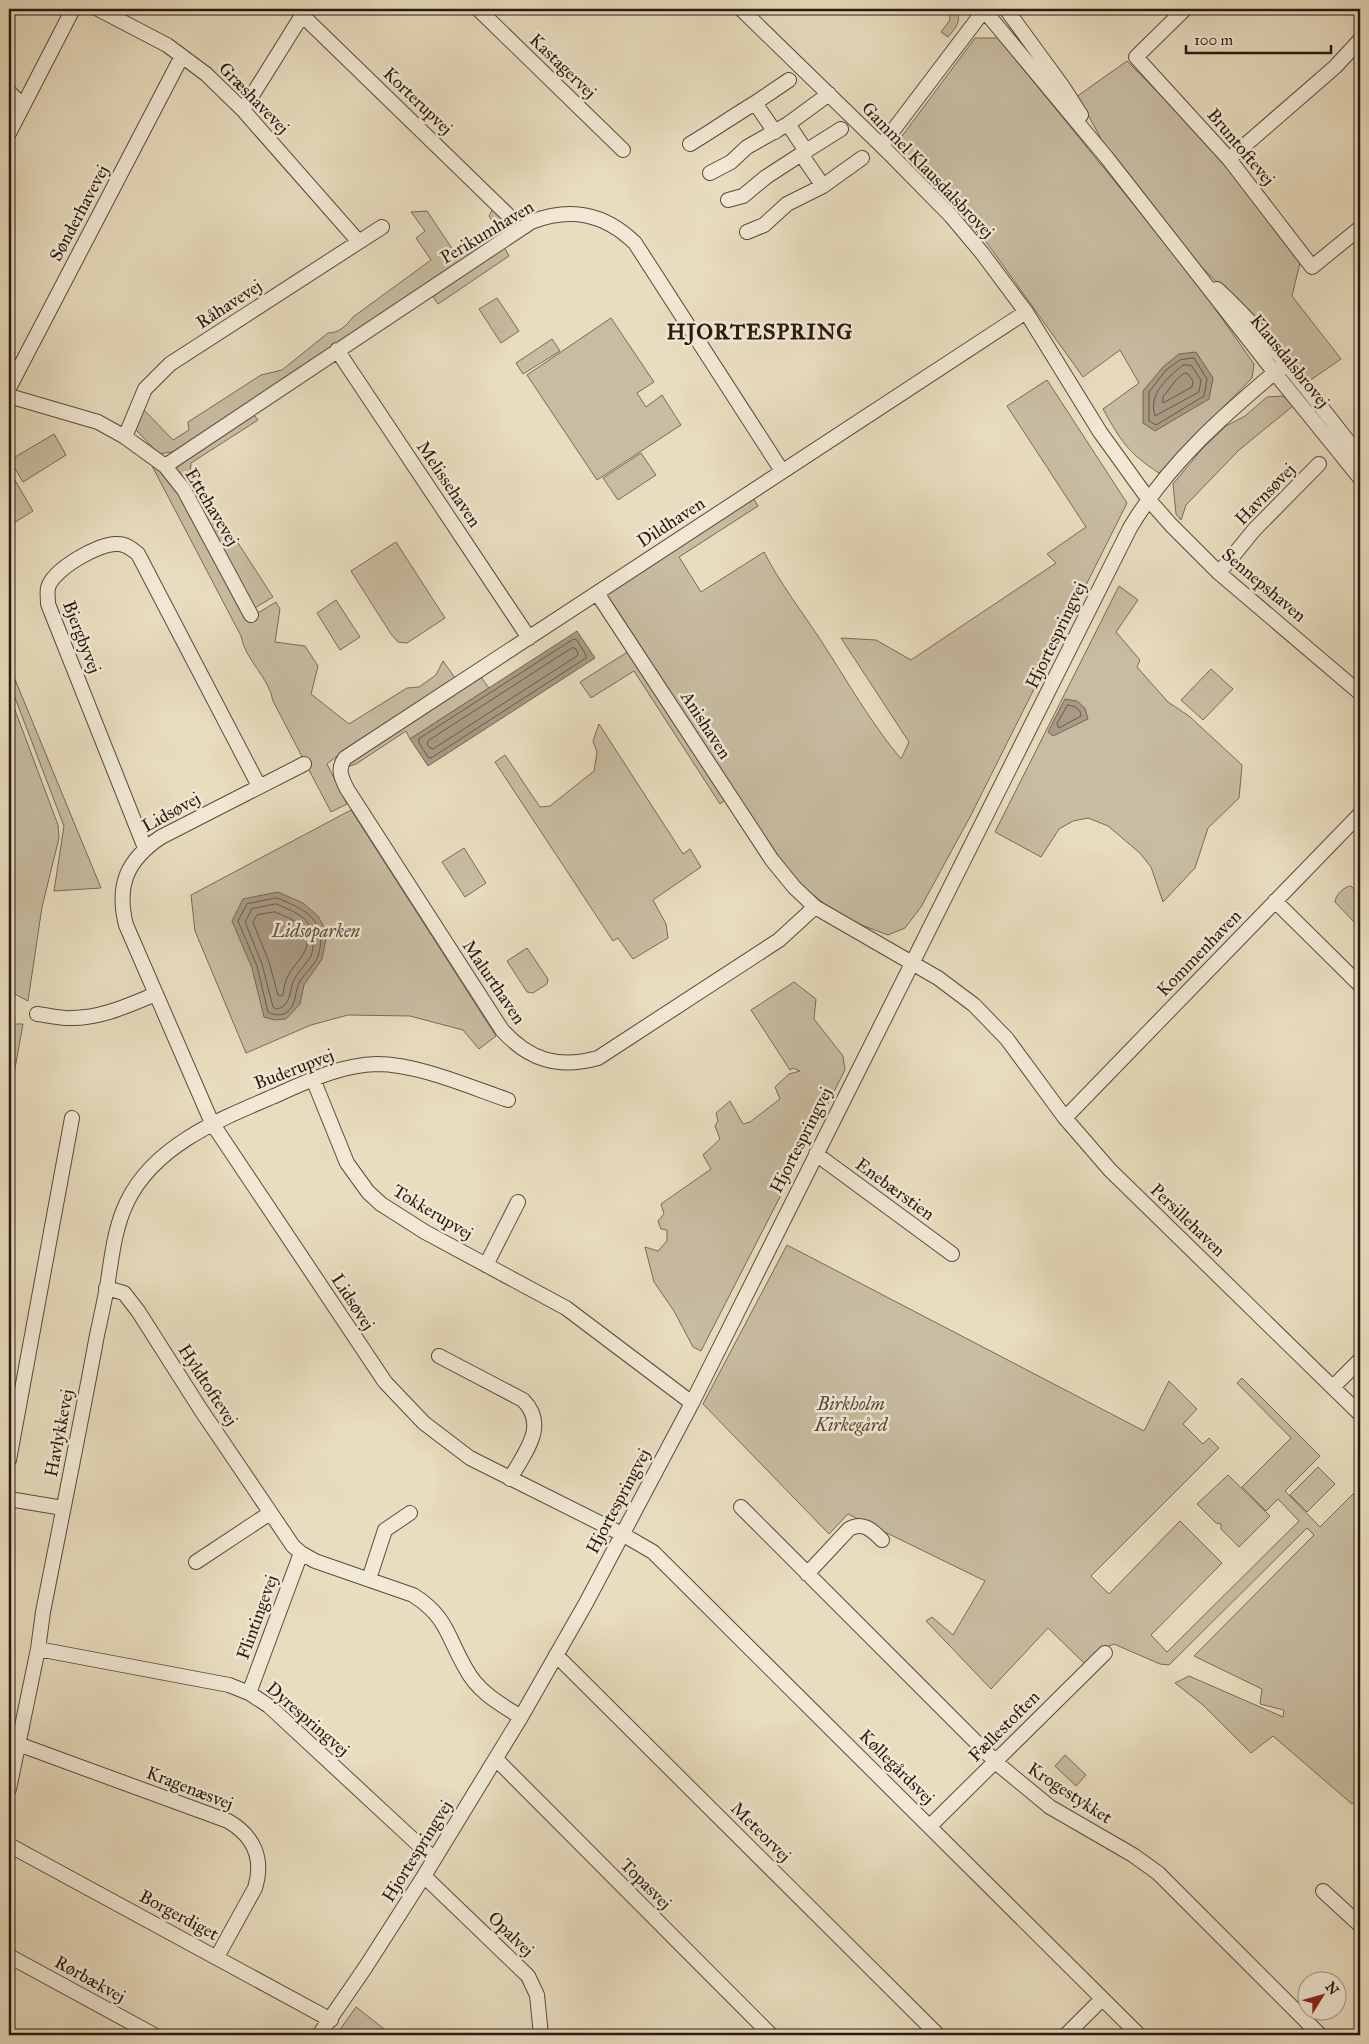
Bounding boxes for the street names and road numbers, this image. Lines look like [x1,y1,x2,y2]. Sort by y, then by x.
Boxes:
street label: Kastagervej [524,29,601,104]
street label: Græshavevej [214,57,294,139]
street label: Korterupvej [379,63,457,139]
street label: Gammel Klausdalsbrovej [857,97,999,243]
street label: Bruntoftevej [1202,104,1280,190]
street label: Sønderhavevej [44,161,114,265]
street label: Perikumhaven [436,195,538,269]
street label: Råhavevej [192,275,266,333]
street label: Klausdalsbrovej [1246,310,1334,412]
street label: Melissehaven [412,437,486,532]
street label: Havnsøvej [1230,459,1300,529]
street label: Ettehavevej [180,464,244,550]
street label: Dildhaven [633,492,709,552]
street label: Sennepshaven [1217,543,1311,627]
street label: Hjortespringvej [1021,578,1092,692]
street label: Bjergbyvej [57,598,106,677]
street label: Anishaven [675,686,736,763]
street label: Lidsøvej [138,787,204,837]
street label: Kommenhaven [1152,905,1246,1001]
street label: Malurthaven [458,936,530,1028]
street label: Buderupvej [251,1044,337,1094]
street label: Hjortespringvej [765,1083,838,1197]
street label: Enebærstien [851,1153,939,1225]
street label: Tokkerupvej [389,1179,477,1245]
street label: Persillehaven [1146,1179,1230,1261]
street label: Lidsøvej [327,1270,379,1334]
street label: Hyldtoftevej [173,1340,243,1430]
street label: Havlykkevej [40,1387,78,1479]
street label: Hjortespringvej [581,1445,656,1558]
street label: Flintingevej [232,1572,283,1663]
street label: Dyrespringvej [261,1677,354,1762]
street label: Fællestoften [964,1686,1044,1766]
street label: Køllegårdsvej [854,1725,939,1810]
street label: Krogestykket [1023,1758,1117,1830]
street label: Kragenæsvej [143,1761,237,1816]
street label: Hjortespringvej [377,1796,458,1906]
street label: Meteorvej [726,1797,796,1867]
street label: Topasvej [616,1854,676,1914]
street label: Borgerdiget [135,1885,223,1946]
street label: Opalvej [483,1907,539,1961]
street label: Rørbækvej [51,1951,129,2007]

